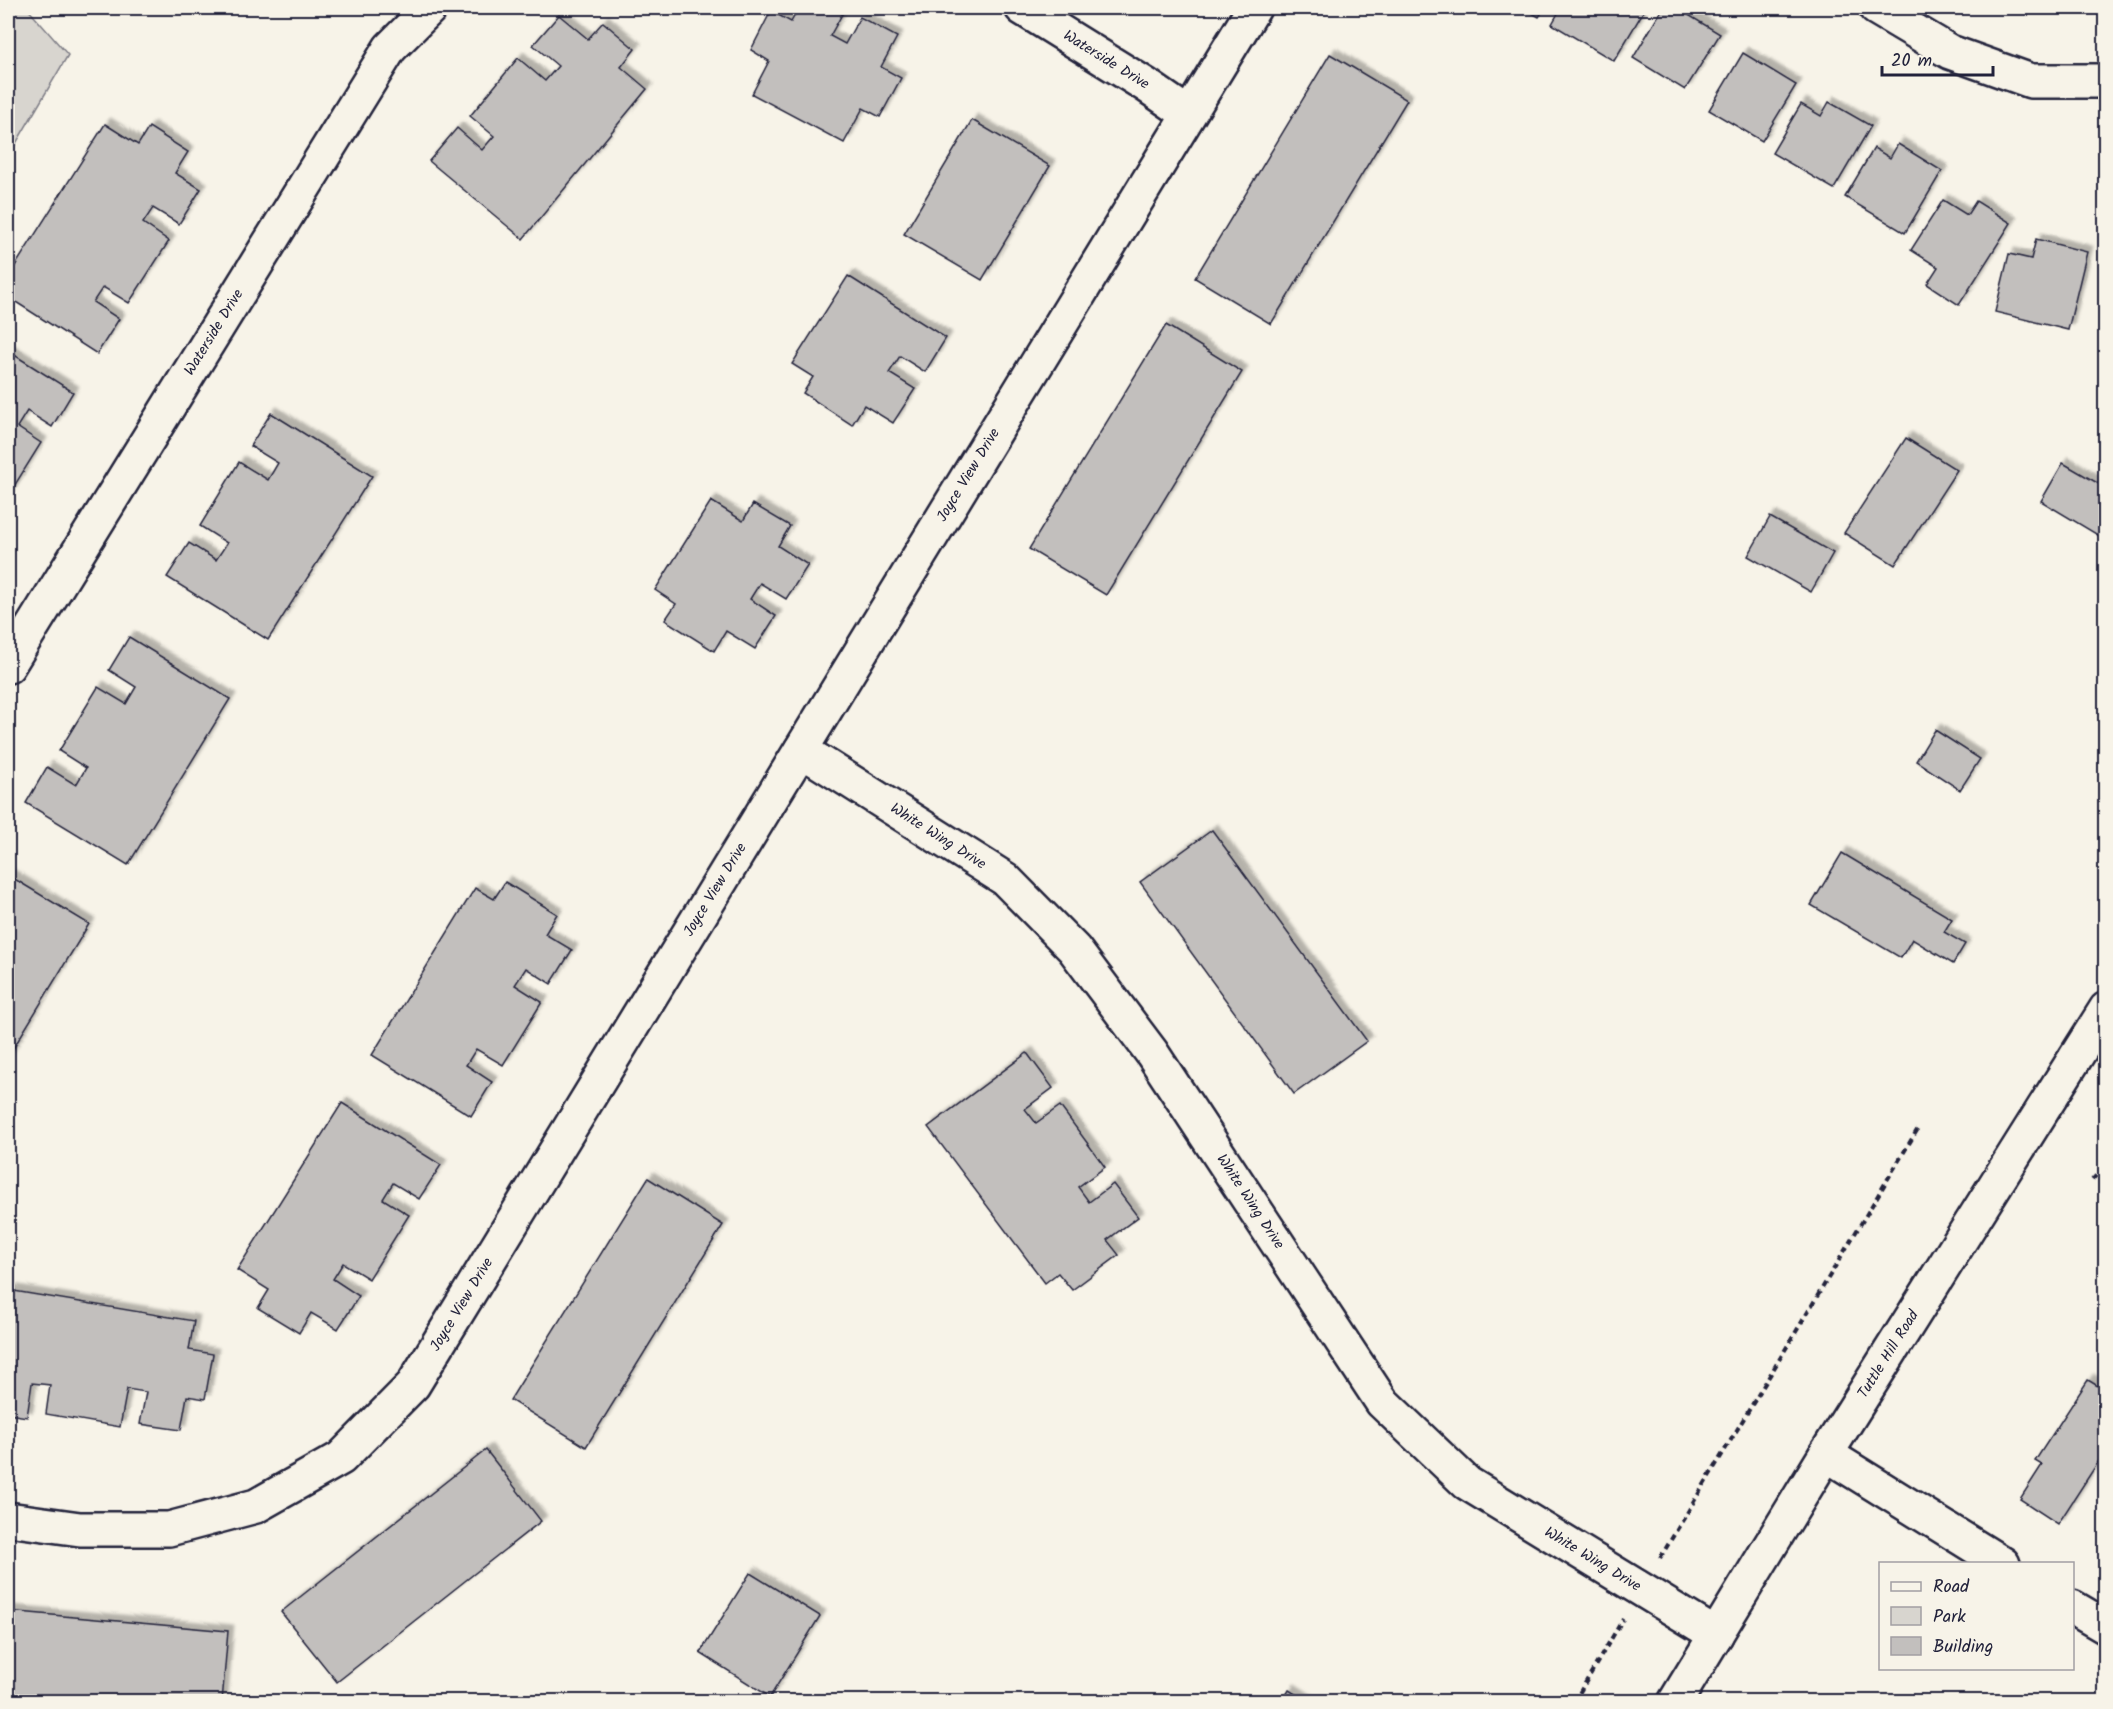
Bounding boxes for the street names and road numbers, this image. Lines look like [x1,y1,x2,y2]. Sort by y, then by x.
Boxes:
street label: Waterside Drive [1058,24,1154,96]
street label: Waterside Drive [178,284,250,381]
street label: Joyce View Drive [931,423,1007,527]
street label: White Wing Drive [885,797,991,876]
street label: Joyce View Drive [677,838,753,941]
street label: White Wing Drive [1210,1149,1290,1255]
street label: Joyce View Drive [424,1253,500,1356]
street label: Tuttle Hill Road [1852,1305,1926,1403]
street label: White Wing Drive [1539,1521,1646,1599]

